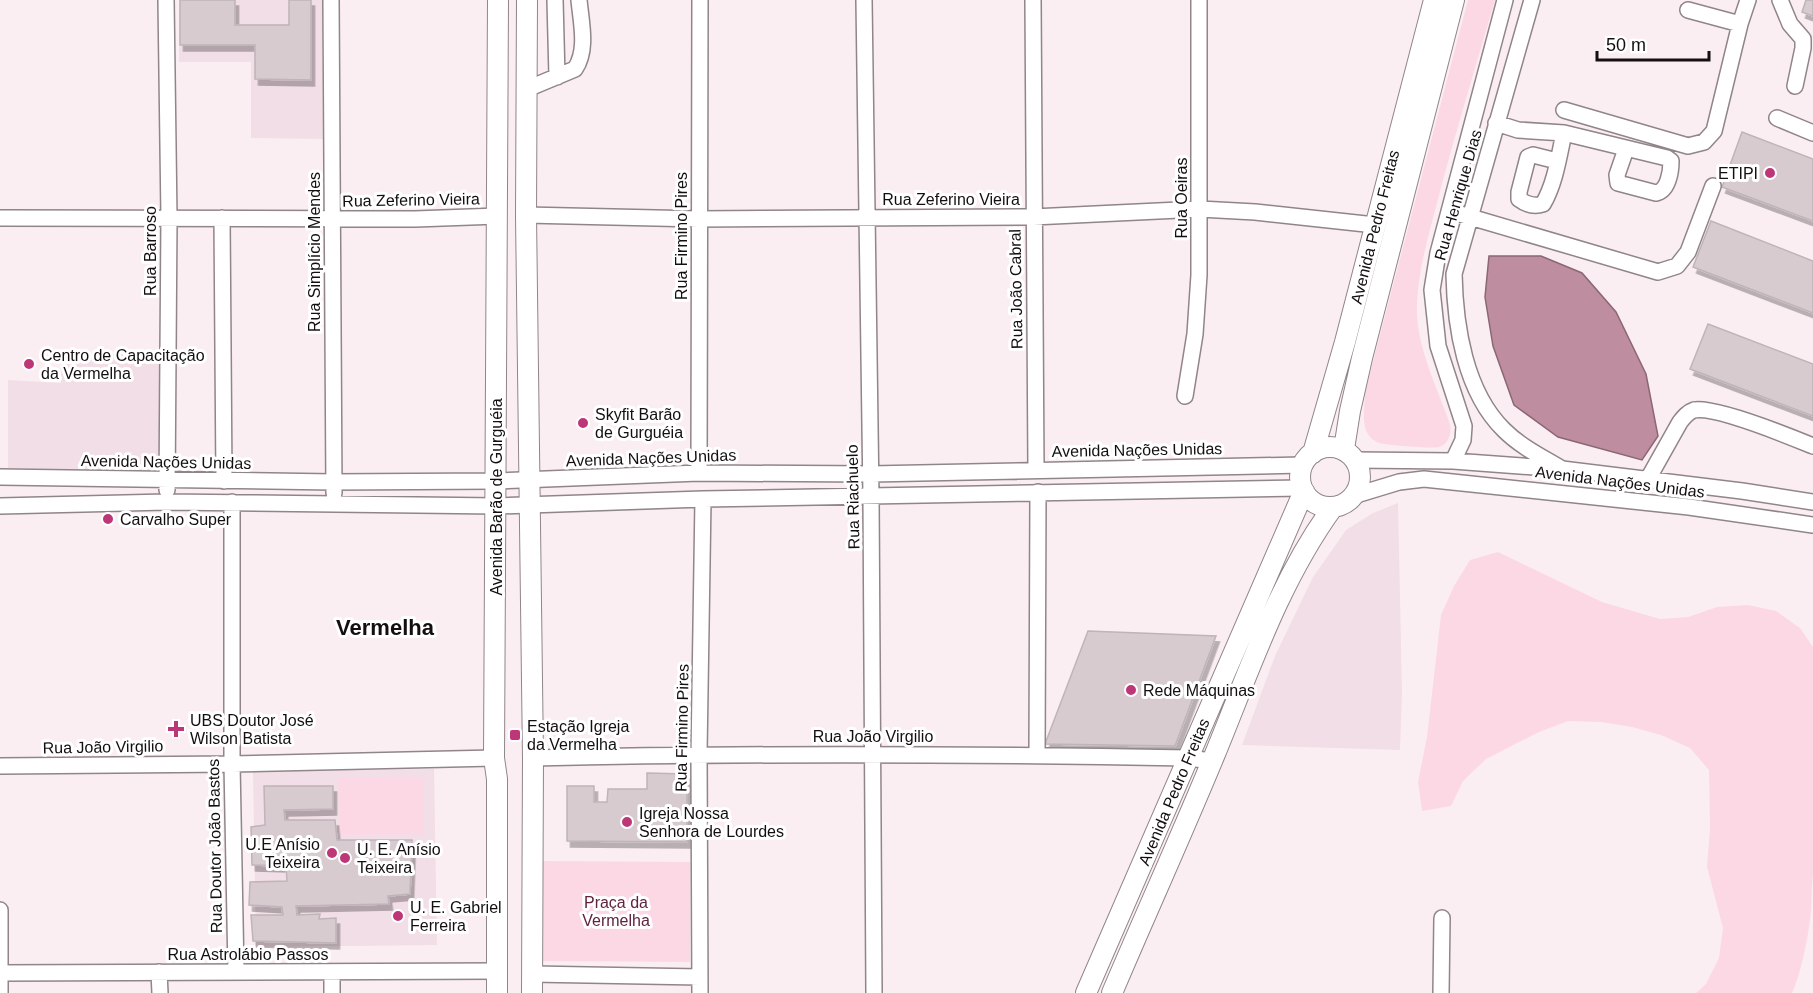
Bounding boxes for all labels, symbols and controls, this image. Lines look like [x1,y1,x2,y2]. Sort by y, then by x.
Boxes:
scale bar [1597,24,1710,62]
text: 50 m [1606,35,1646,55]
street label: Rua Henrique Dias [1431,128,1485,262]
street label: Avenida Pedro Freitas [1348,148,1402,306]
street label: Rua Oeiras [1173,158,1190,238]
place label: ETIPI [1718,165,1758,182]
marker: ETIPI [1763,166,1777,180]
street label: Rua Simplício Mendes [306,172,323,332]
street label: Rua Firmino Pires [673,172,690,300]
street label: Rua Zeferino Vieira [342,190,480,210]
street label: Rua Zeferino Vieira [882,191,1020,208]
street label: Rua Barroso [142,206,159,296]
street label: Rua João Cabral [1006,229,1026,349]
place label: Centro de Capacitação da Vermelha [41,347,205,382]
marker: Centro de Capacitação da Vermelha [22,357,36,371]
street label: Avenida Barão de Gurguéia [488,398,505,596]
place label: Skyfit Barão de Gurguéia [595,406,683,441]
marker: Skyfit Barão de Gurguéia [576,416,590,430]
street label: Avenida Nações Unidas [1052,440,1222,460]
street label: Rua Riachuelo [844,444,862,550]
street label: Avenida Nações Unidas [566,447,736,469]
street label: Avenida Nações Unidas [81,452,251,472]
street label: Avenida Nações Unidas [1534,463,1706,501]
place label: Carvalho Super [120,511,232,528]
marker: Carvalho Super [101,512,115,526]
district label: Vermelha [336,615,435,640]
street label: Rua Firmino Pires [672,664,692,792]
place label: Rede Máquinas [1143,682,1255,699]
marker: Rede Máquinas [1124,683,1138,697]
place label: UBS Doutor José Wilson Batista [190,712,314,747]
street label: Avenida Pedro Freitas [1135,716,1213,868]
place label: Estação Igreja da Vermelha [527,718,629,753]
marker: UBS Doutor José Wilson Batista [167,720,185,738]
marker: Estação Igreja da Vermelha [508,728,522,742]
street label: Rua João Virgilio [813,728,933,745]
street label: Rua João Virgilio [43,737,164,757]
street label: Rua Doutor João Bastos [205,759,225,933]
place label: Igreja Nossa Senhora de Lourdes [639,805,784,840]
marker: Igreja Nossa Senhora de Lourdes [620,815,634,829]
place label: U.E Anísio Teixeira [245,836,320,871]
place label: U. E. Anísio Teixeira [357,841,441,876]
marker: U.E Anísio Teixeira [325,846,339,860]
marker: U. E. Anísio Teixeira [338,851,352,865]
park label: Praça da Vermelha [582,894,650,929]
place label: U. E. Gabriel Ferreira [410,899,502,934]
marker: U. E. Gabriel Ferreira [391,909,405,923]
street label: Rua Astrolábio Passos [168,946,328,963]

